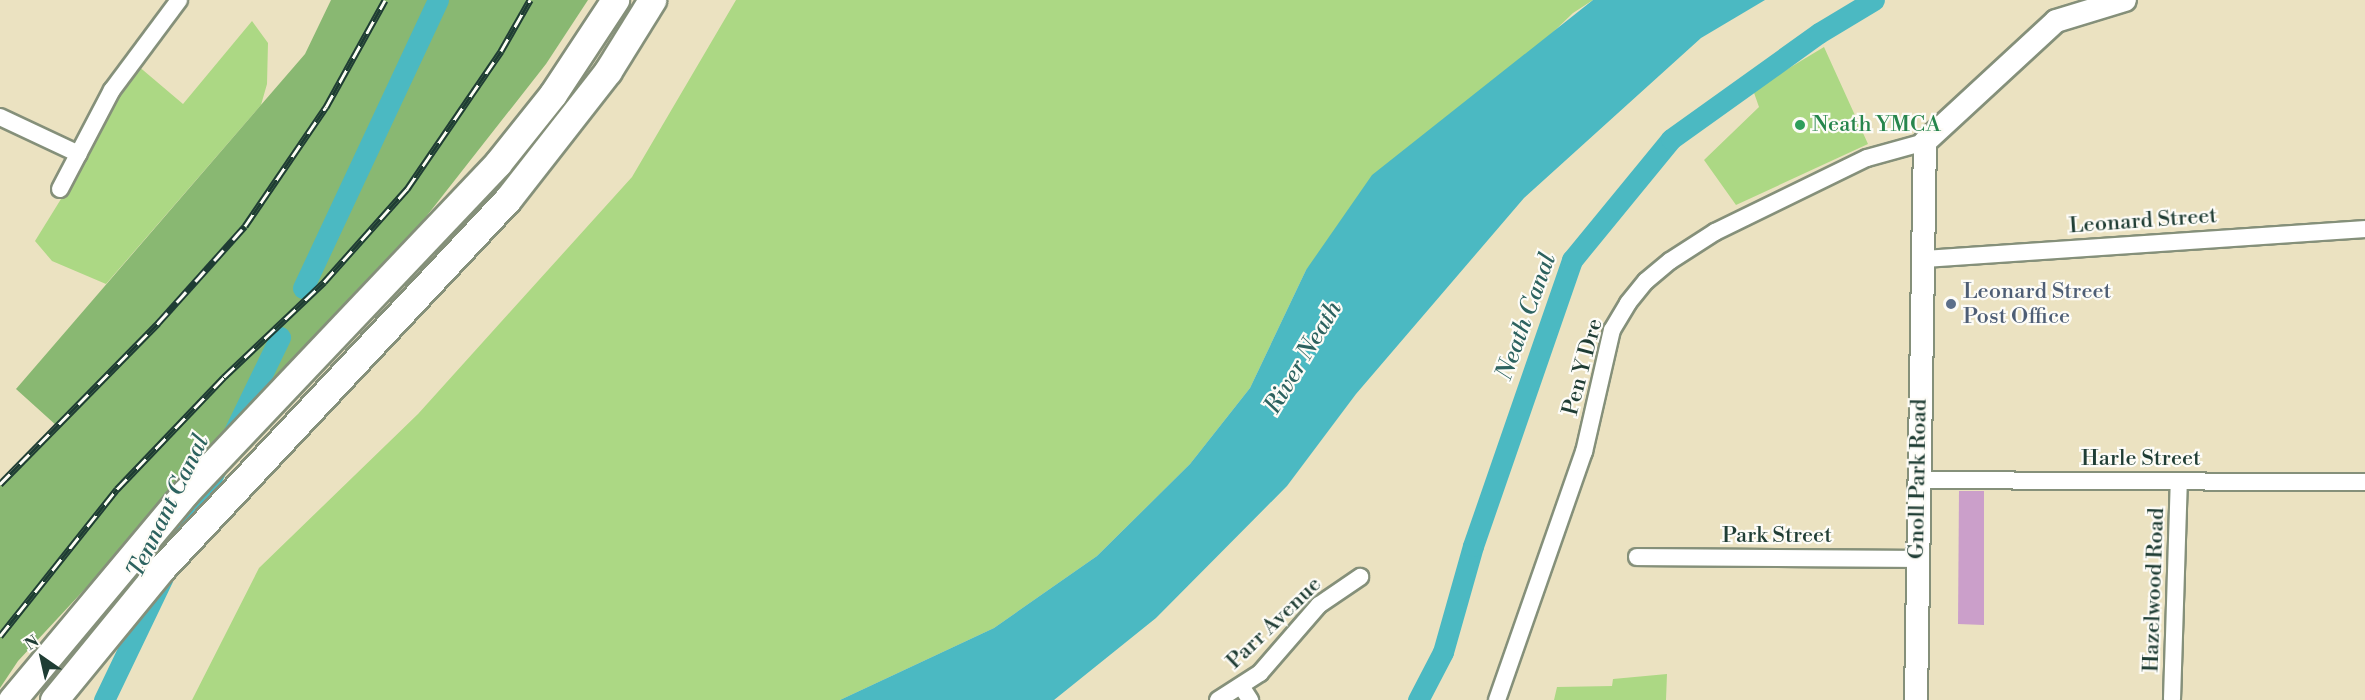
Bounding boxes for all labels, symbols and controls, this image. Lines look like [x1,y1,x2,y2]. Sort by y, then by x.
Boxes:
place label: Neath YMCA [1812,112,1941,138]
marker: Neath YMCA [1793,118,1807,132]
street label: Leonard Street [2068,203,2218,239]
water label: Neath Canal [1491,250,1563,384]
place label: Leonard Street Post Office [1963,278,2111,330]
water label: River Neath [1259,296,1349,420]
marker: Leonard Street Post Office [1944,297,1958,311]
street label: Pen Y Dre [1557,316,1609,418]
street label: Gnoll Park Road [1903,399,1933,559]
water label: Tennant Canal [122,431,216,583]
street label: Harle Street [2081,446,2201,472]
street label: Hazelwood Road [2138,507,2170,673]
street label: Park Street [1722,523,1832,549]
street label: Parr Avenue [1221,571,1327,675]
north arrow [12,628,72,688]
text: N [21,631,43,655]

